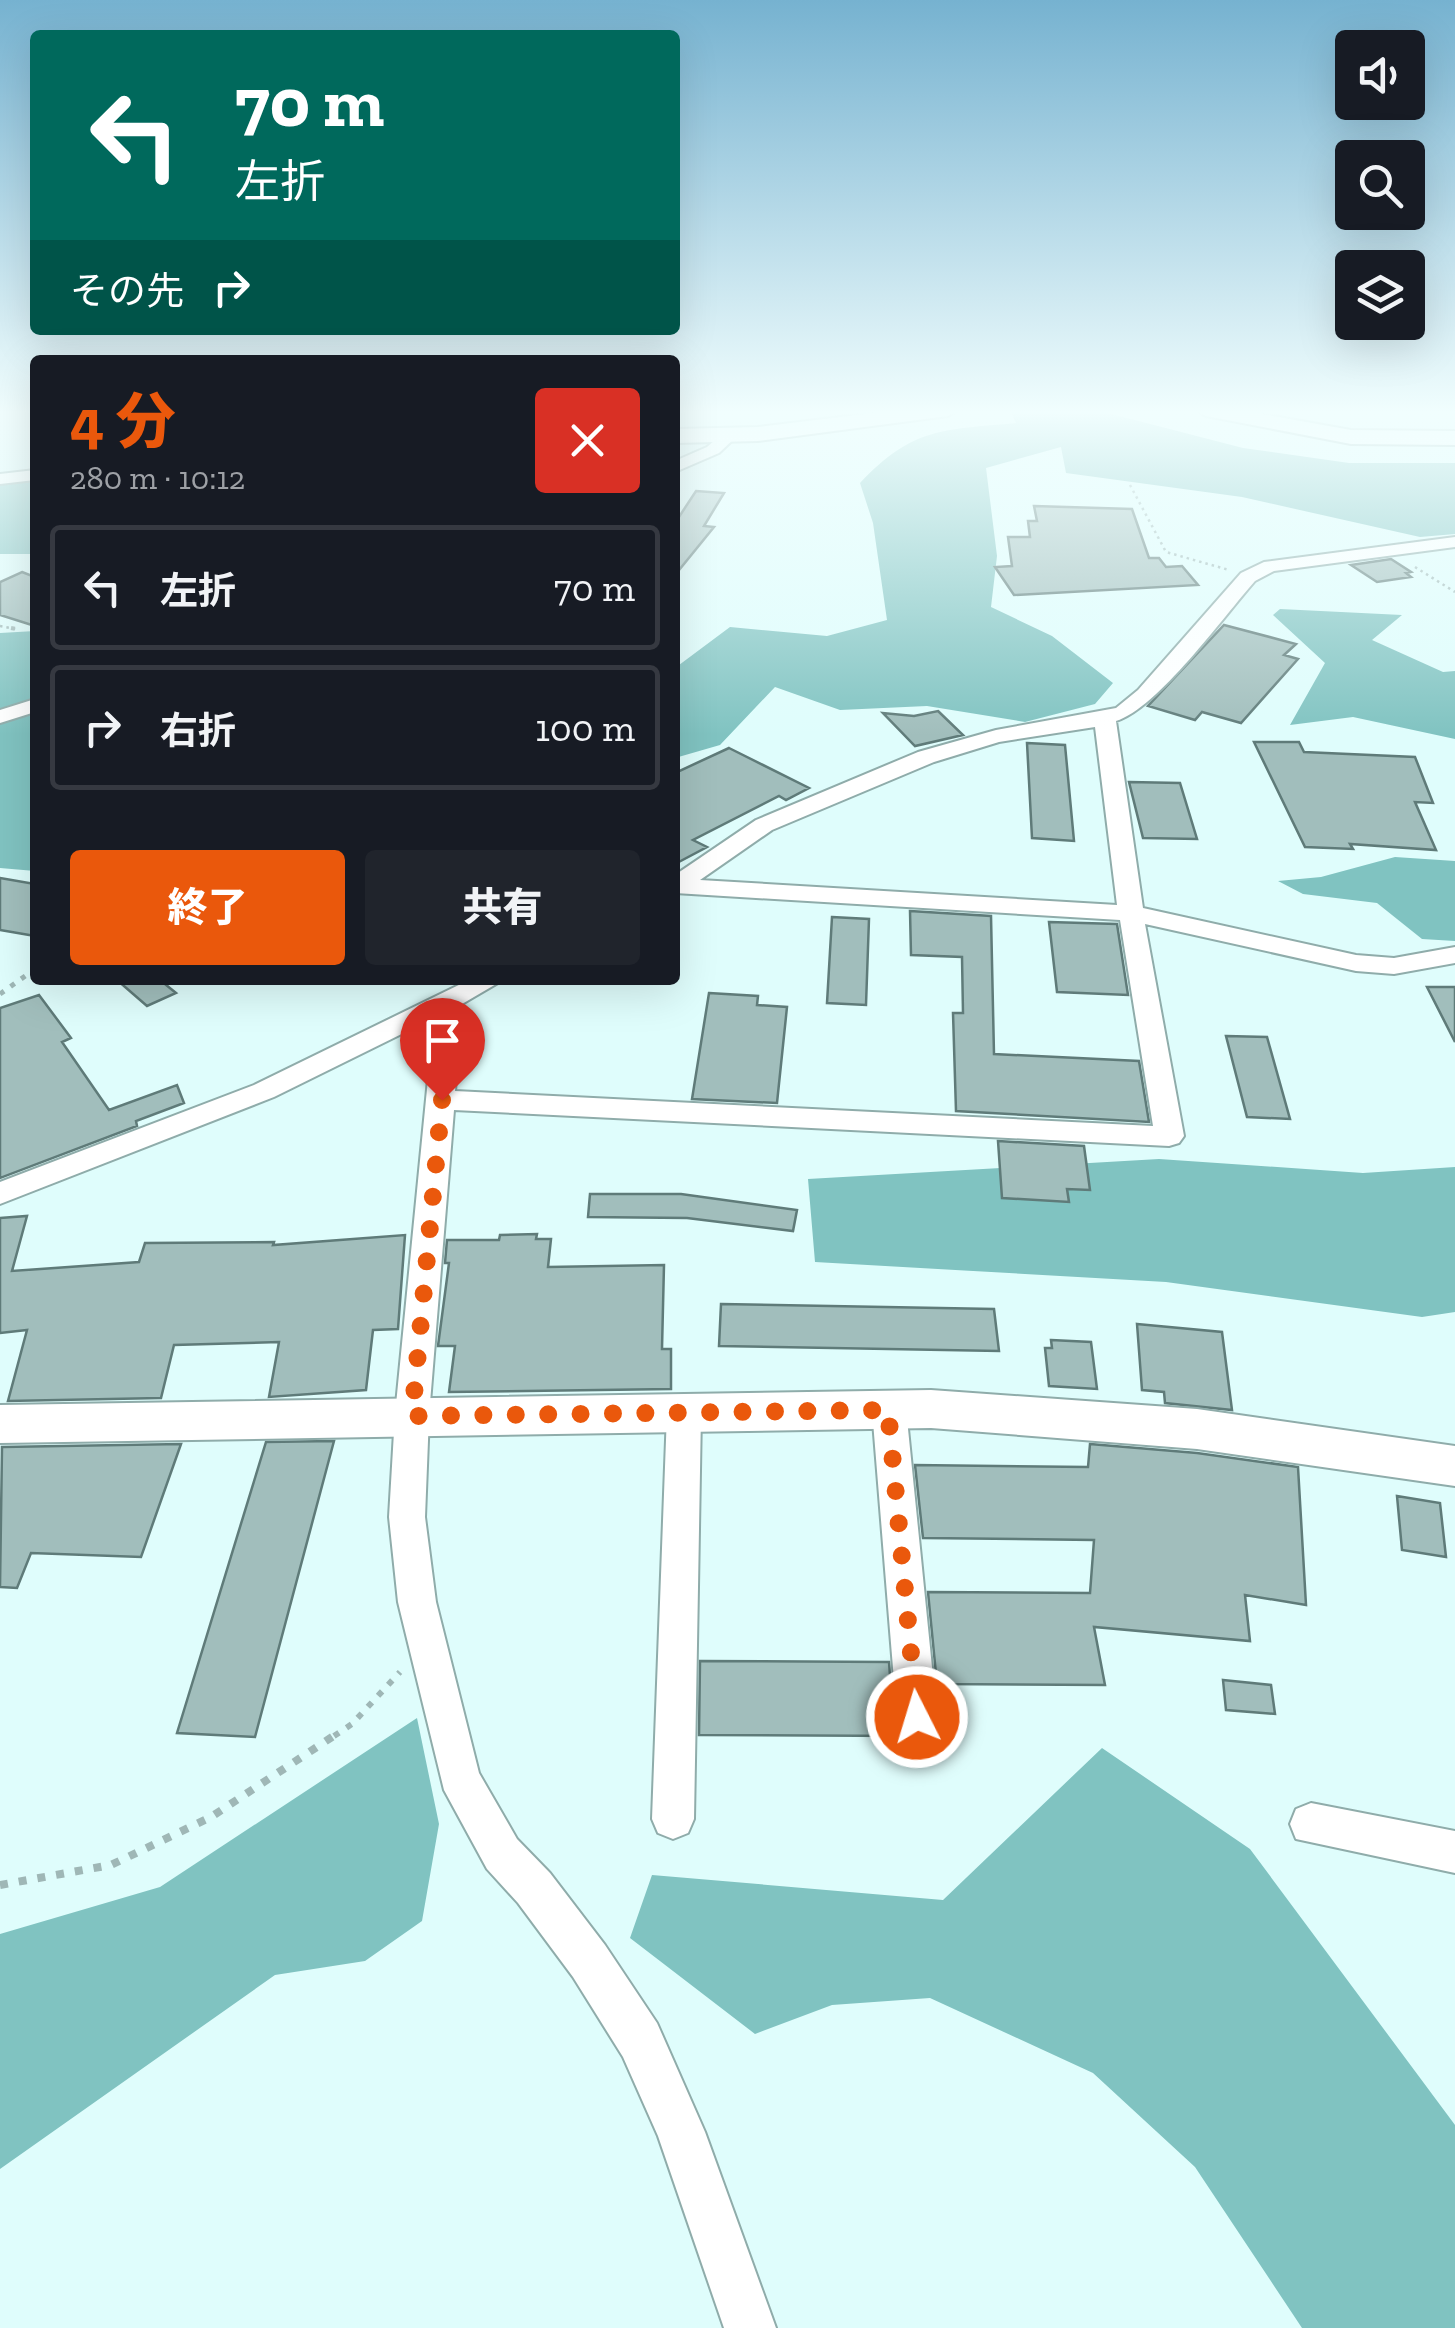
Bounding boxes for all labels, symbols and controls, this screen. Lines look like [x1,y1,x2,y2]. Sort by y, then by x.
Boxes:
map controls [1335,30,1425,340]
button: sound [1335,30,1425,120]
text: 70 m [235,60,384,144]
icon: left [70,70,200,200]
button: search [1335,140,1425,230]
text: 左折 [235,155,325,209]
button: layers [1335,250,1425,340]
icon: right [204,260,259,315]
text: その先 [70,268,184,314]
text: 4 分 [70,385,175,457]
button: close [535,388,640,493]
text: 280 m · 10:12 [70,459,245,497]
icon: left [75,560,130,615]
text: 70 m [554,565,635,611]
text: 左折 [160,568,236,614]
icon: right [75,700,130,755]
text: 100 m [535,705,635,751]
text: 右折 [160,708,236,754]
button: 終了 [70,850,345,965]
button: 共有 [365,850,640,965]
pin [400,998,485,1101]
icon: arrive [415,1013,470,1068]
position arrow [865,1665,969,1769]

